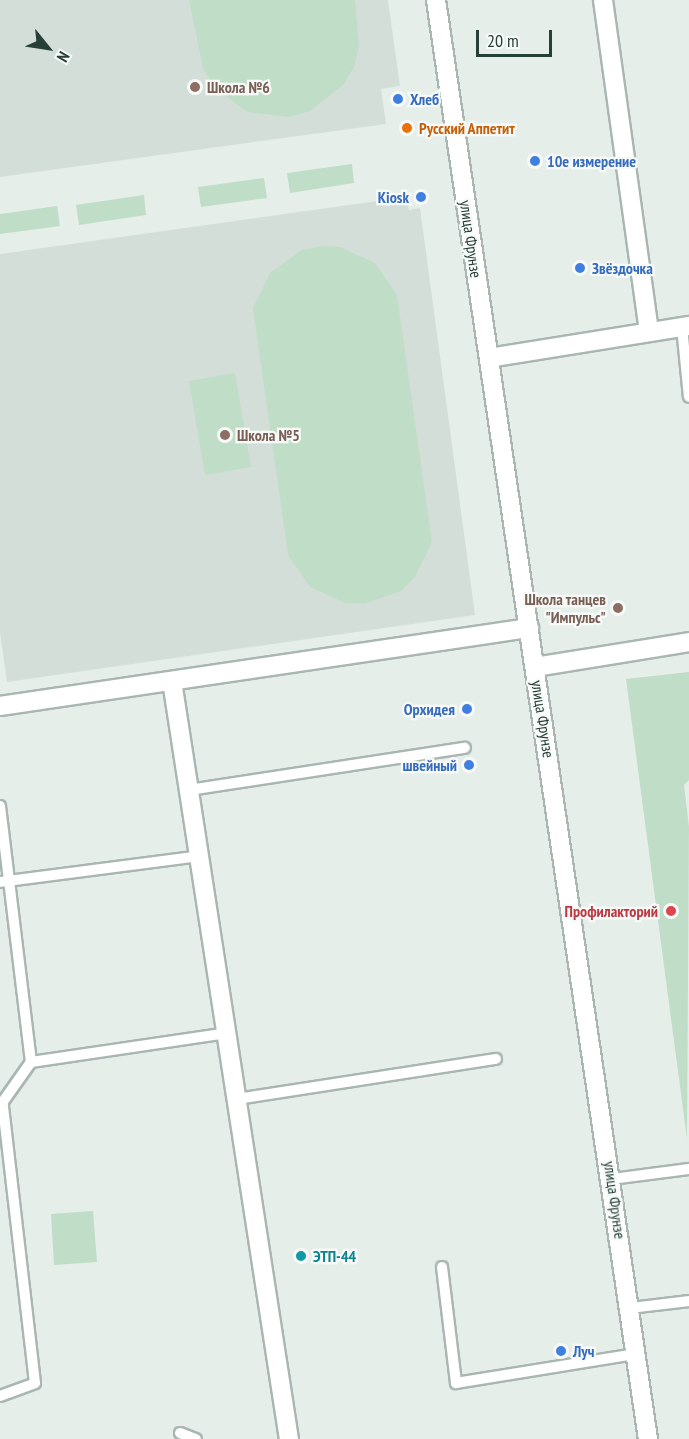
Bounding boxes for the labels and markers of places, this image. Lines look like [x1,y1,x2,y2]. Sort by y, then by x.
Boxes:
place label: Школа №6 [207,77,270,97]
marker: Школа №6 [188,80,202,94]
place label: Хлеб [410,89,439,109]
marker: Хлеб [391,92,405,106]
place label: Русский Аппетит [419,118,515,138]
marker: Русский Аппетит [400,121,414,135]
place label: 10е измерение [547,151,636,171]
marker: 10е измерение [528,154,542,168]
place label: Kiosk [378,187,409,207]
marker: Kiosk [414,190,428,204]
place label: Звёздочка [592,258,653,278]
marker: Звёздочка [573,261,587,275]
place label: Школа №5 [237,425,300,445]
marker: Школа №5 [218,428,232,442]
place label: Школа танцев "Импульс" [524,589,606,627]
marker: Школа танцев "Импульс" [611,601,625,615]
place label: Орхидея [404,699,455,719]
marker: Орхидея [460,702,474,716]
place label: швейный [402,755,457,775]
marker: швейный [462,758,476,772]
place label: Профилакторий [565,901,658,921]
marker: Профилакторий [662,902,680,920]
place label: ЭТП-44 [313,1246,356,1266]
marker: ЭТП-44 [294,1249,308,1263]
place label: Луч [573,1341,594,1361]
marker: Луч [554,1344,568,1358]

